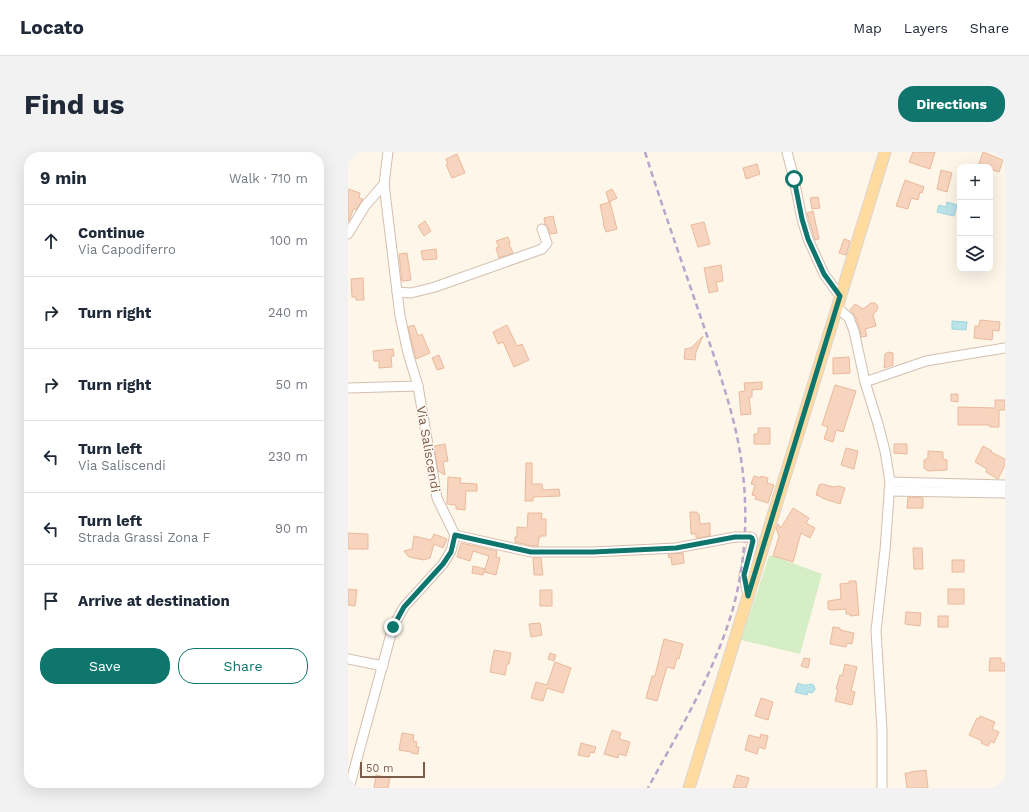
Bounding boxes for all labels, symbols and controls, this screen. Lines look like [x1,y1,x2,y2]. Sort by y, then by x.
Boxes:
text: Locato [20,16,84,39]
text: Map [853,20,882,36]
text: Layers [904,20,948,36]
text: Share [970,20,1009,36]
button: Directions [898,86,1005,122]
text: Find us [24,88,124,121]
map controls [957,164,993,272]
button: + [957,164,993,200]
text: 9 min [40,168,87,188]
route start [785,170,803,188]
text: Walk · 710 m [229,171,308,186]
button: − [957,200,993,236]
text: Continue [78,224,145,242]
icon: ahead [40,230,62,252]
text: 100 m [270,233,308,248]
button: layers [957,236,993,272]
text: Via Capodiferro [78,242,176,257]
icon: right [40,302,62,324]
text: Turn right [78,304,151,322]
text: 240 m [268,305,308,320]
icon: right [40,374,62,396]
text: Turn right [78,376,151,394]
text: 50 m [276,377,308,392]
street label: Via Saliscendi [414,405,444,494]
text: Turn left [78,440,142,458]
icon: left [40,446,62,468]
text: 230 m [268,449,308,464]
text: Via Saliscendi [78,458,166,473]
text: Turn left [78,512,142,530]
icon: left [40,518,62,540]
text: 90 m [275,521,308,536]
text: Strada Grassi Zona F [78,530,211,545]
icon: arrive [40,590,62,612]
text: Arrive at destination [78,592,230,610]
route end [384,618,402,636]
button: Save [40,648,170,684]
button: Share [178,648,308,684]
scale bar [360,760,425,779]
text: 50 m [366,762,393,775]

